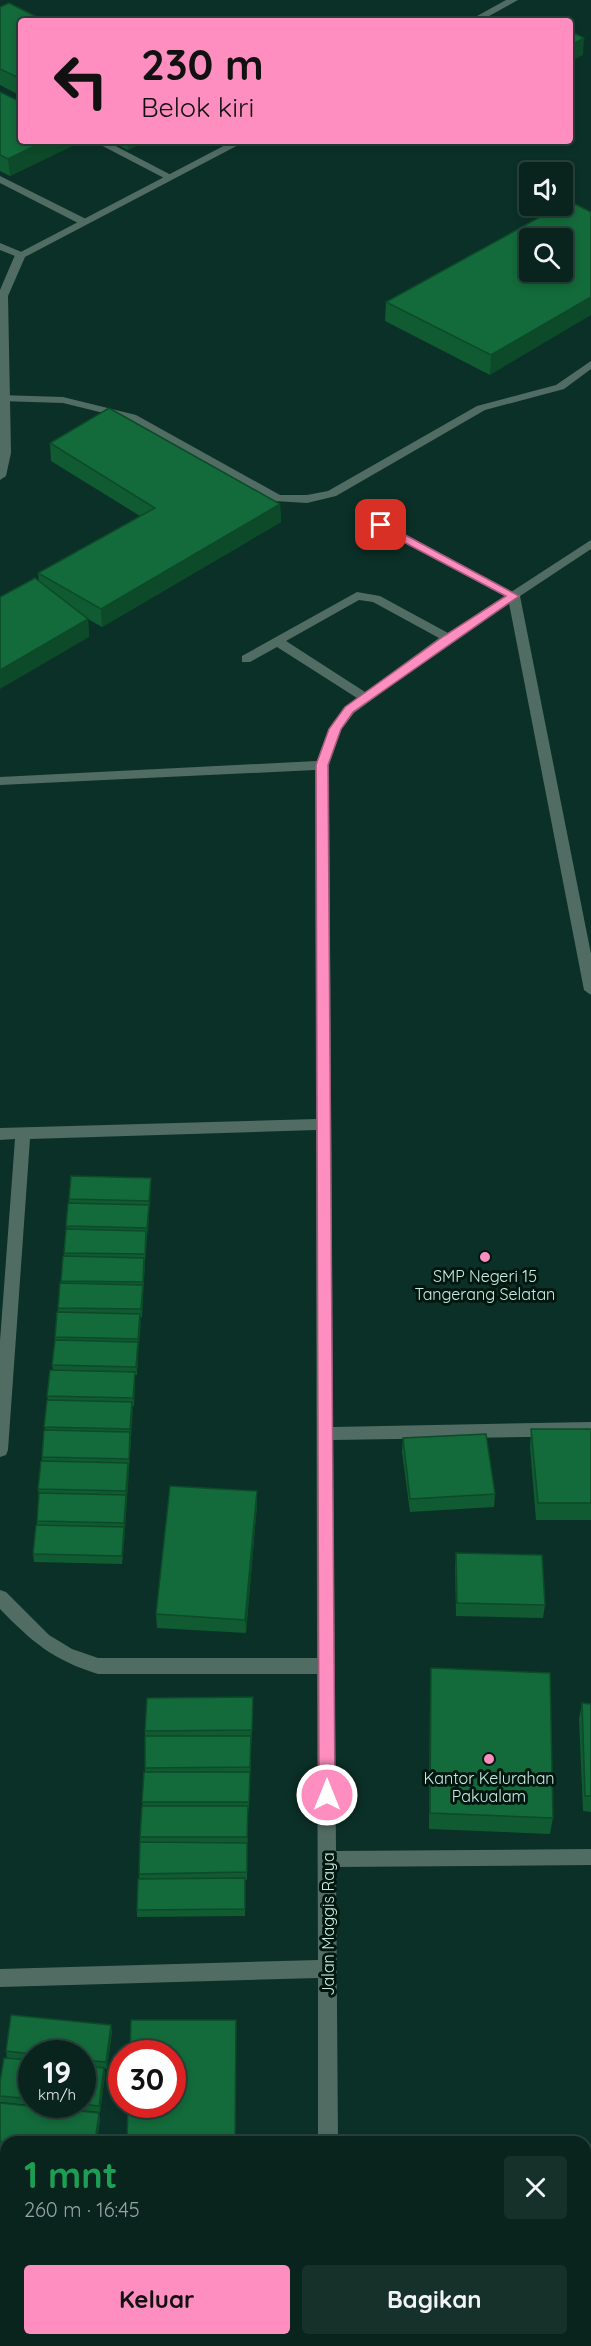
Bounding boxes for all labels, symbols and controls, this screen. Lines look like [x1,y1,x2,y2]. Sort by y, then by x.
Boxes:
text: 230 m [141,38,264,91]
icon: left [42,42,120,120]
text: Belok kiri [141,90,254,124]
map controls [519,162,573,282]
button: sound [519,162,573,216]
button: search [519,228,573,282]
pin [355,499,406,550]
icon: arrive [364,508,397,541]
marker: SMP Negeri 15 Tangerang Selatan [478,1250,492,1264]
place label: SMP Negeri 15 Tangerang Selatan [415,1266,555,1304]
marker: Kantor Kelurahan Pakualam [482,1752,496,1766]
position arrow [295,1763,359,1827]
place label: Kantor Kelurahan Pakualam [423,1768,555,1806]
street label: Jalan Maggis Raya [318,1852,338,1996]
speed limit sign: 30 [108,2040,186,2118]
text: 19 [43,2053,71,2091]
text: km/h [38,2085,76,2104]
text: 1 mnt [24,2152,117,2197]
button: close [504,2156,567,2219]
text: 260 m · 16:45 [24,2197,140,2222]
button: Keluar [24,2265,290,2334]
button: Bagikan [302,2265,567,2334]

